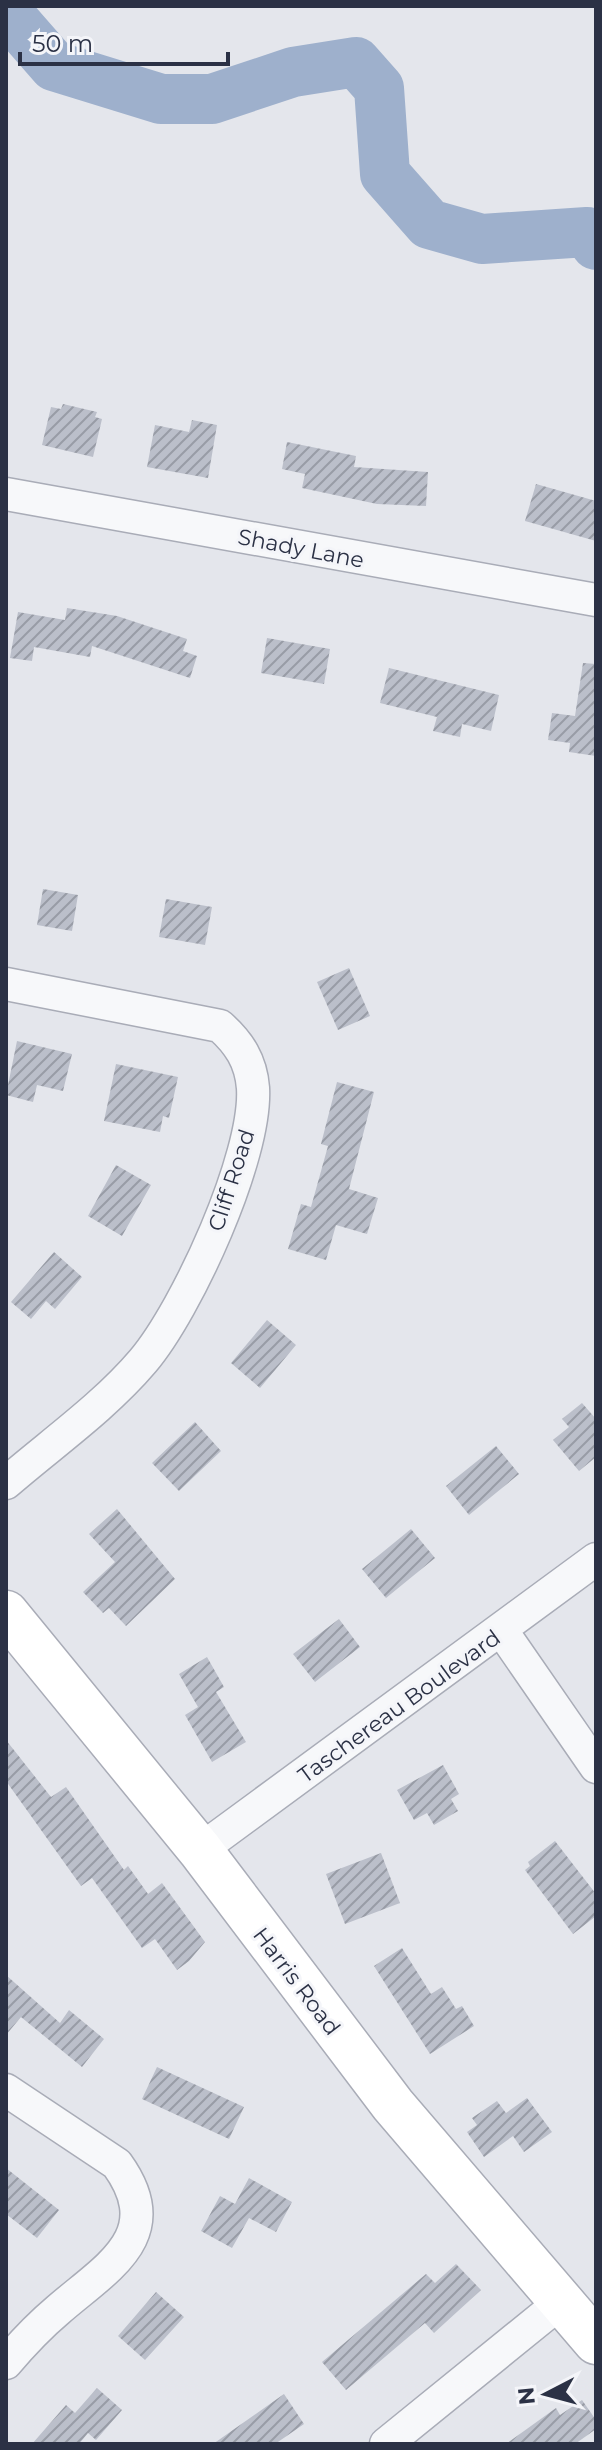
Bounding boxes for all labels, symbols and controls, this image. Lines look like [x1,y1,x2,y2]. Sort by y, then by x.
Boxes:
scale bar [20,16,228,66]
text: 50 m [32,29,93,58]
street label: Shady Lane [236,523,366,574]
street label: Cliff Road [202,1126,261,1235]
street label: Taschereau Boulevard [293,1624,506,1789]
street label: Harris Road [247,1922,346,2041]
north arrow [506,2354,586,2434]
text: N [512,2386,541,2406]

